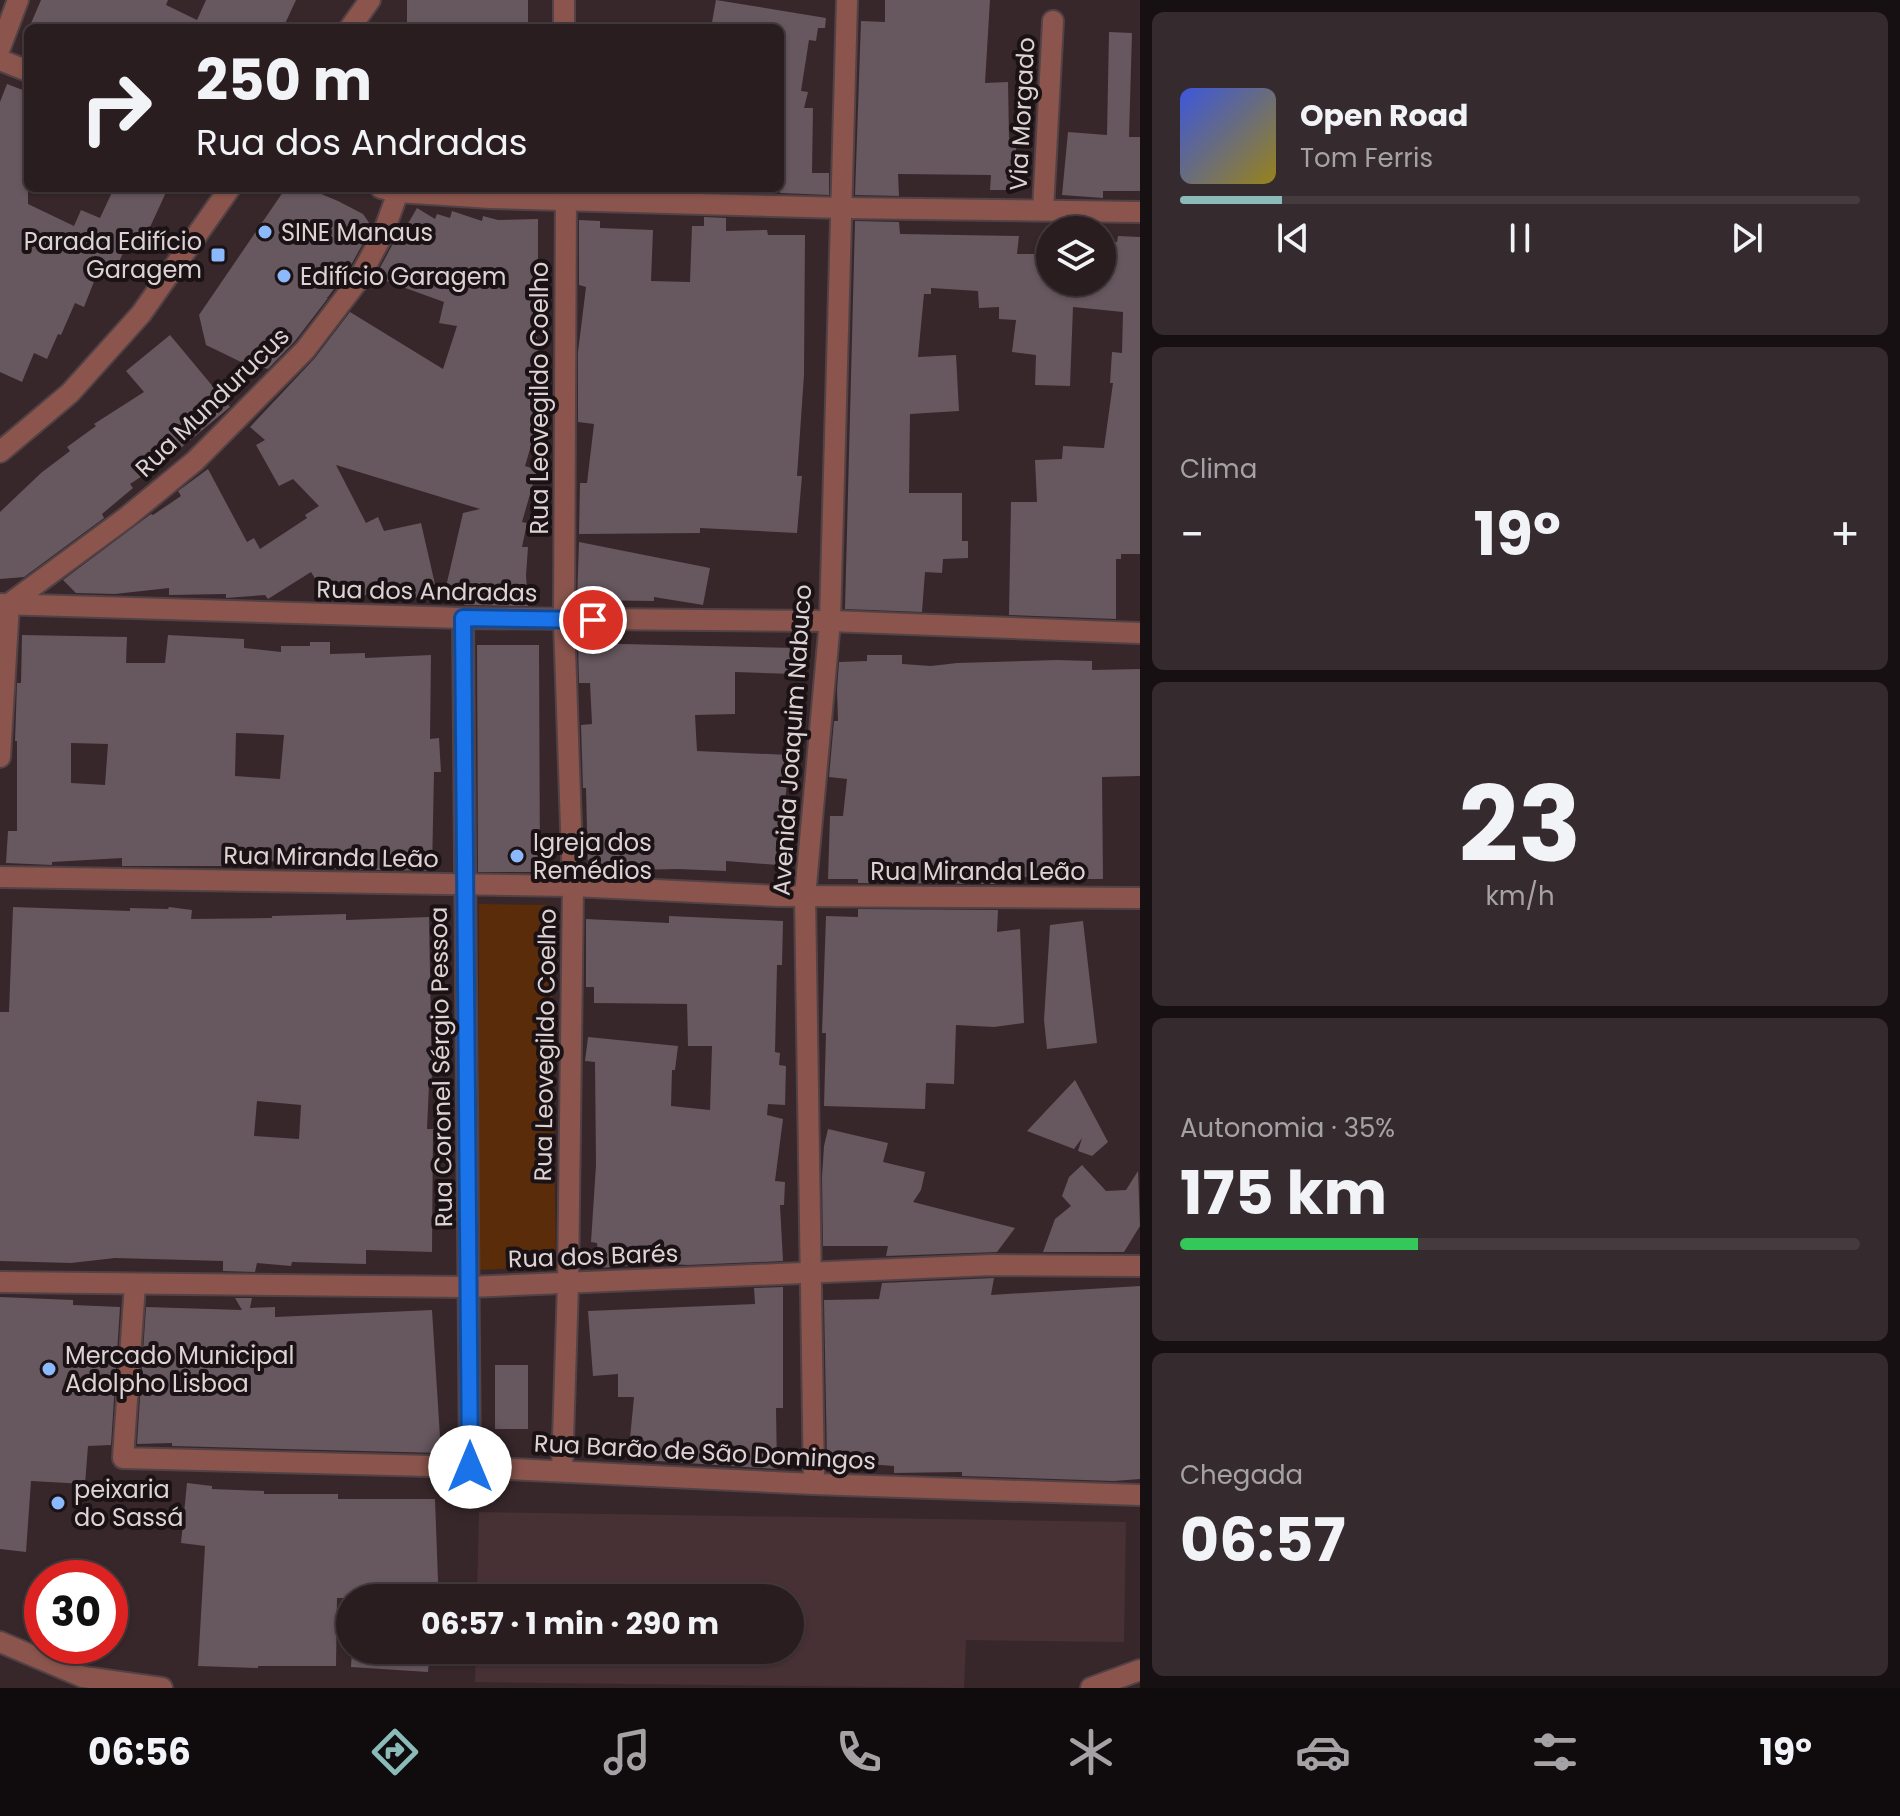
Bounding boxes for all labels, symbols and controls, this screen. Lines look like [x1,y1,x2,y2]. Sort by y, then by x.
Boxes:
street label: Via Morgado [1001,36,1043,192]
text: 250 m [196,41,372,120]
icon: right [64,56,168,160]
text: Open Road [1300,94,1468,137]
text: Rua dos Andradas [196,117,528,168]
text: Tom Ferris [1300,140,1433,176]
place label: SINE Manaus [281,216,433,249]
map controls [1036,216,1116,296]
button: layers [1036,216,1116,296]
icon: previous [1271,216,1315,260]
icon: pause [1498,216,1542,260]
icon: next [1725,216,1769,260]
marker: SINE Manaus [256,223,274,241]
place label: Parada Edifício Garagem [24,225,202,286]
marker: Parada Edifício Garagem [209,246,227,264]
place label: Edifício Garagem [300,260,506,293]
street label: Rua Leovegildo Coelho [523,262,556,534]
marker: Edifício Garagem [275,267,293,285]
street label: Rua Mundurucus [128,320,296,484]
text: Clima [1180,451,1257,487]
text: 19° [1473,492,1561,576]
text: − [1180,504,1204,565]
text: + [1830,504,1860,565]
street label: Rua dos Andradas [316,573,538,609]
street label: Avenida Joaquim Nabuco [765,583,819,897]
pin [559,586,627,654]
icon: arrive [571,598,615,642]
text: 23 [1459,752,1581,897]
place label: Igreja dos Remédios [533,826,652,887]
street label: Rua Miranda Leão [223,839,439,875]
marker: Igreja dos Remédios [508,847,526,865]
street label: Rua Miranda Leão [870,855,1086,888]
text: km/h [1485,878,1555,914]
street label: Rua Coronel Sérgio Pessoa [422,906,460,1228]
street label: Rua Leovegildo Coelho [526,908,564,1182]
text: Autonomia · 35% [1180,1110,1395,1146]
text: 175 km [1180,1151,1387,1235]
street label: Rua dos Barés [507,1237,679,1275]
place label: Mercado Municipal Adolpho Lisboa [65,1339,294,1400]
marker: Mercado Municipal Adolpho Lisboa [40,1360,58,1378]
position arrow [428,1425,512,1509]
street label: Rua Barão de São Domingos [533,1427,877,1477]
text: Chegada [1180,1457,1303,1493]
place label: peixaria do Sassá [74,1473,184,1534]
marker: peixaria do Sassá [49,1494,67,1512]
text: 06:57 [1180,1498,1345,1582]
speed limit sign: 30 [24,1560,128,1664]
text: 06:57 · 1 min · 290 m [421,1602,719,1645]
icon: directions [367,1724,423,1780]
icon: music [599,1724,655,1780]
icon: phone [831,1724,887,1780]
icon: climate [1063,1724,1119,1780]
icon: car [1295,1724,1351,1780]
icon: filters [1527,1724,1583,1780]
text: 06:56 [88,1727,191,1778]
text: 19° [1760,1727,1812,1778]

